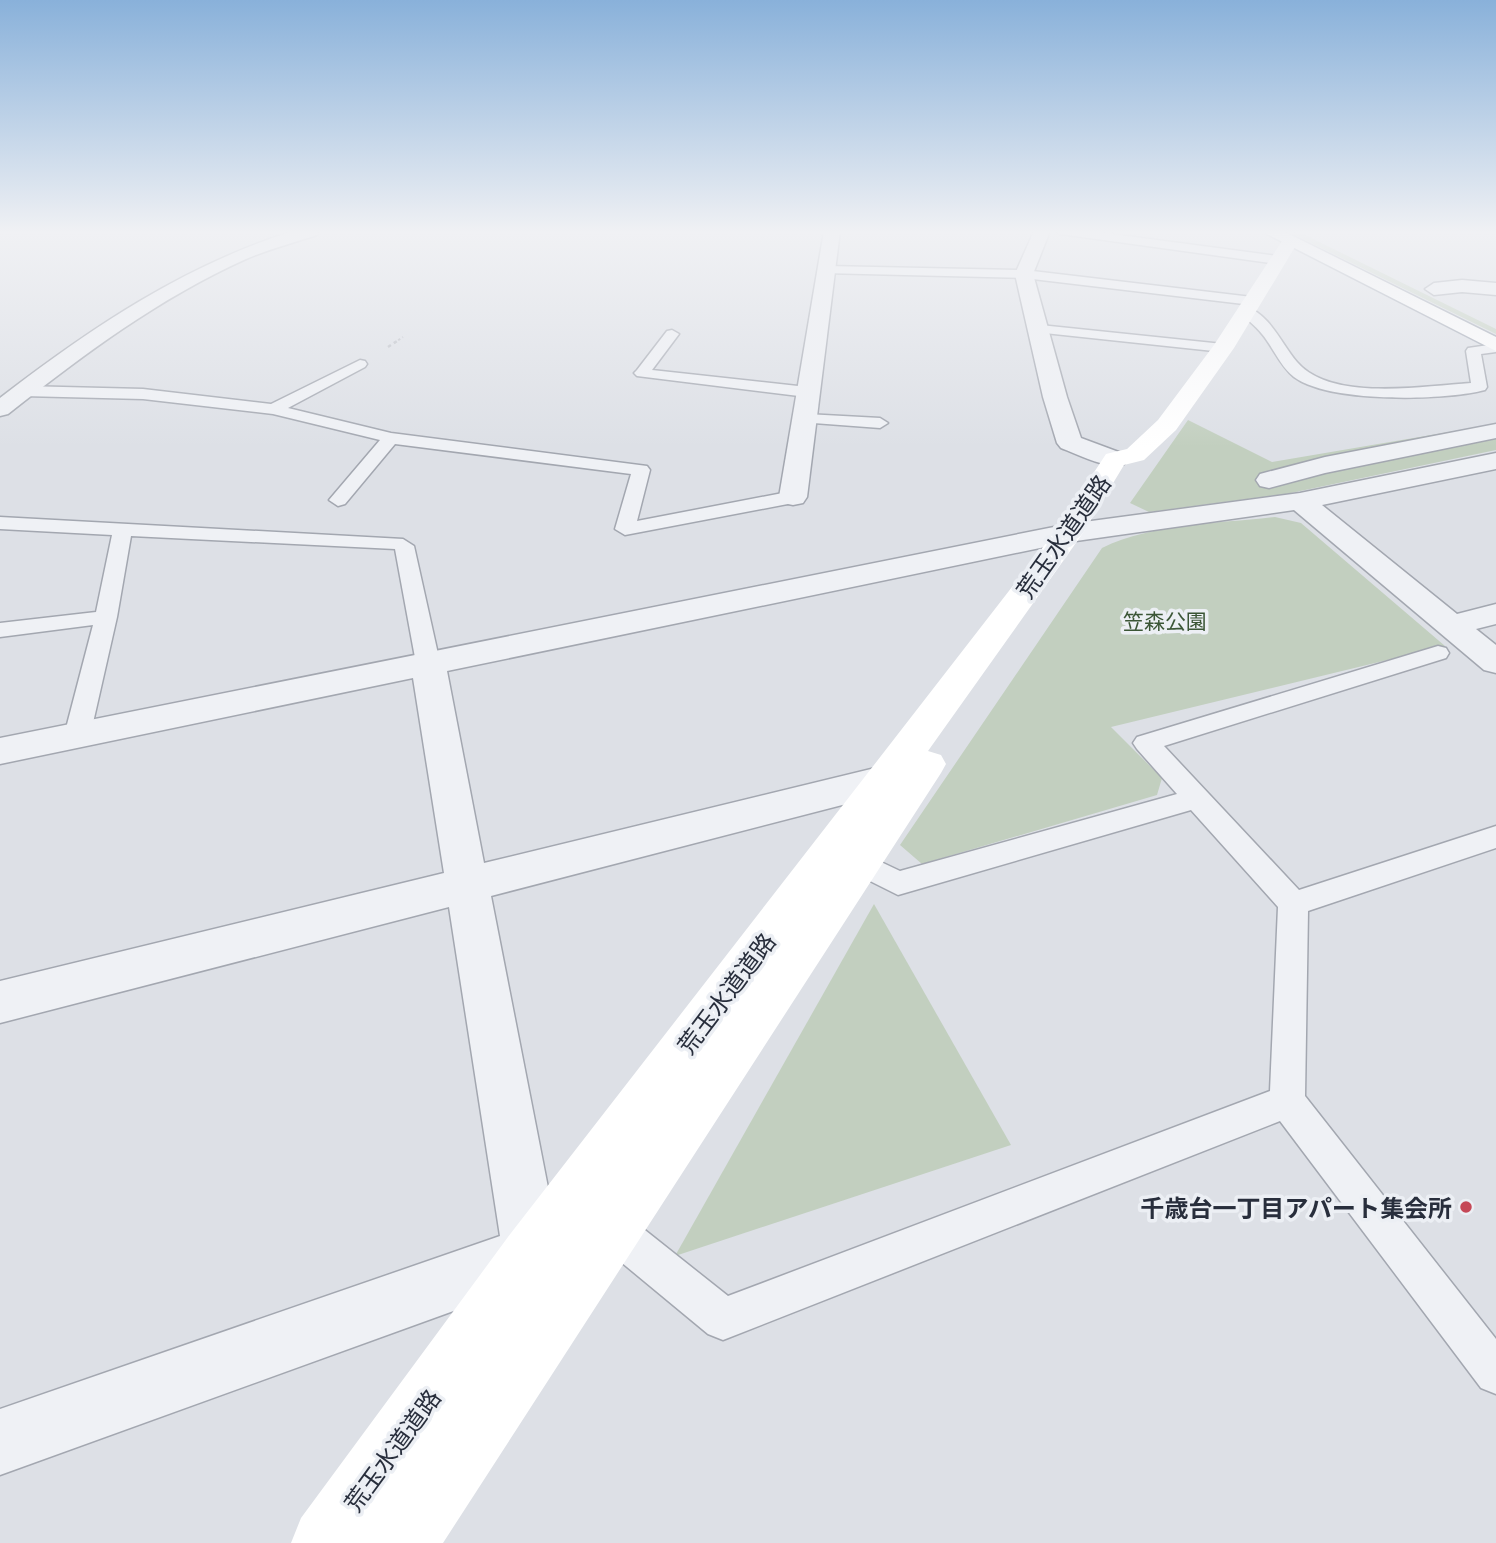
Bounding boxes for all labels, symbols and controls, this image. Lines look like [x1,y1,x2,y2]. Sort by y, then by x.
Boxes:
street label: 荒玉水道道路 [1008,468,1118,604]
park label: 笠森公園 [1123,607,1207,635]
street label: 荒玉水道道路 [669,926,783,1060]
place label: 千歳台一丁目アパート集会所 [1140,1191,1452,1224]
marker: 千歳台一丁目アパート集会所 [1458,1199,1474,1215]
street label: 荒玉水道道路 [336,1382,448,1518]

